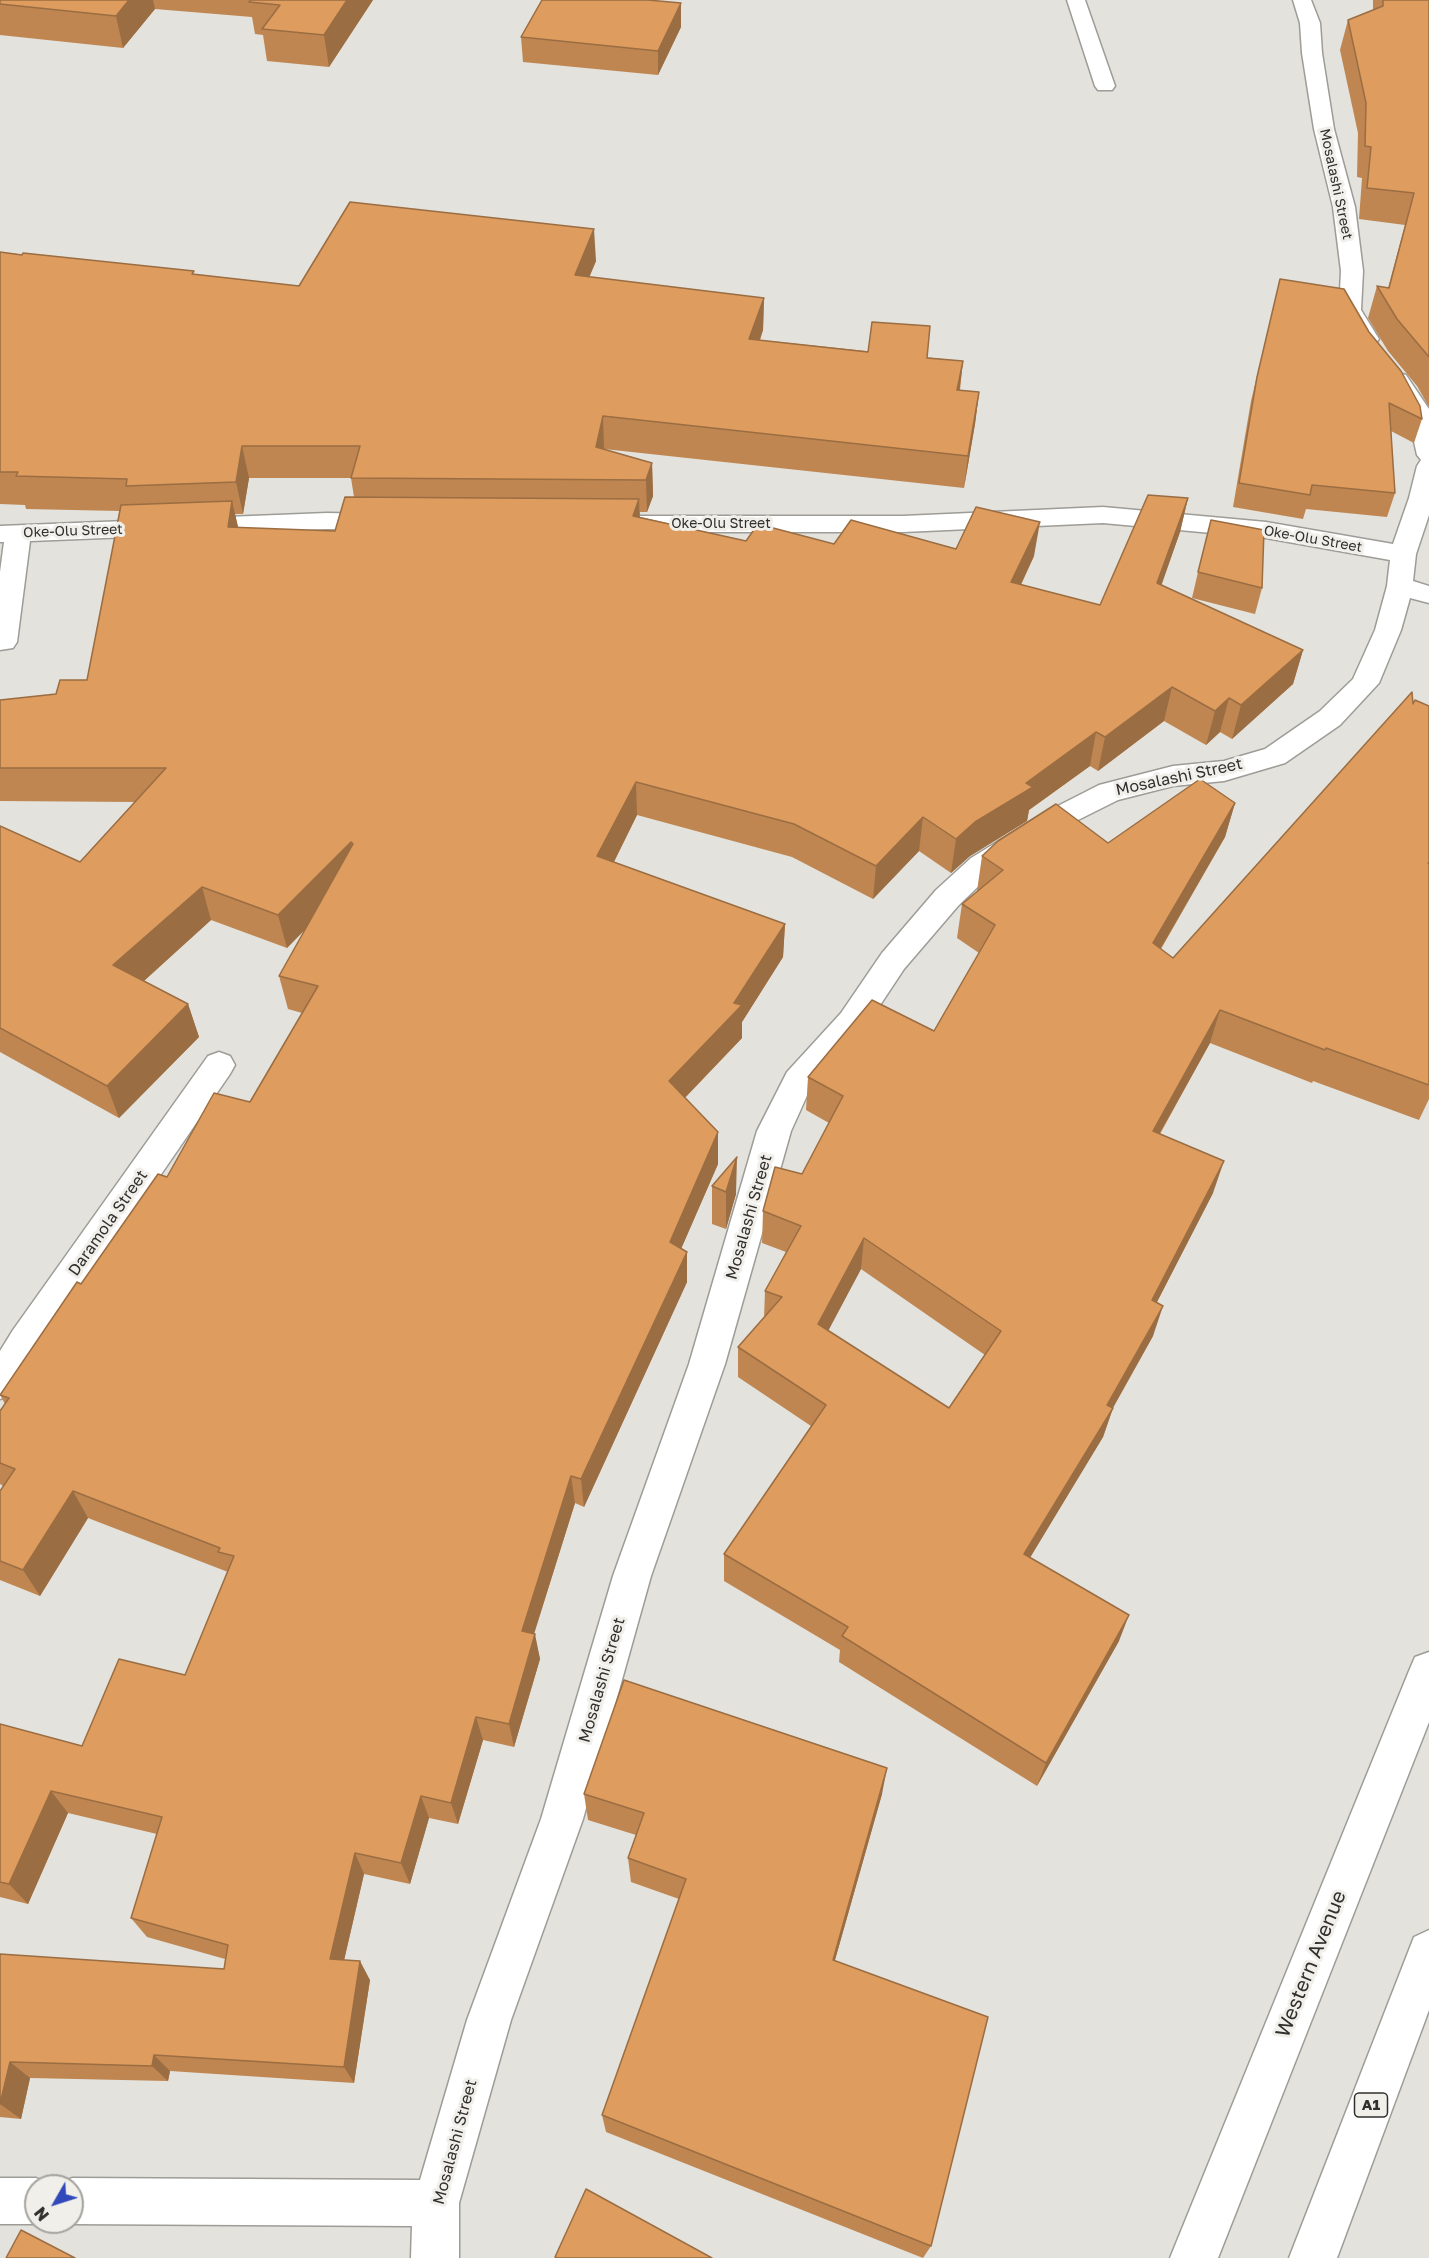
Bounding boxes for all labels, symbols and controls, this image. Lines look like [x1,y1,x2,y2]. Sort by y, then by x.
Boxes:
street label: Mosalashi Street [1316,127,1356,241]
street label: Oke-Olu Street [671,516,771,532]
street label: Oke-Olu Street [23,521,123,541]
street label: Oke-Olu Street [1262,522,1364,556]
street label: Mosalashi Street [1114,754,1244,800]
street label: Mosalashi Street [722,1152,776,1282]
street label: Daramola Street [64,1166,152,1280]
street label: Mosalashi Street [575,1615,629,1745]
street label: Western Avenue [1271,1887,1351,2041]
street label: Mosalashi Street [429,2077,481,2207]
road number: A1 [1354,2093,1388,2117]
north arrow [24,2174,84,2234]
text: N [30,2203,53,2225]

